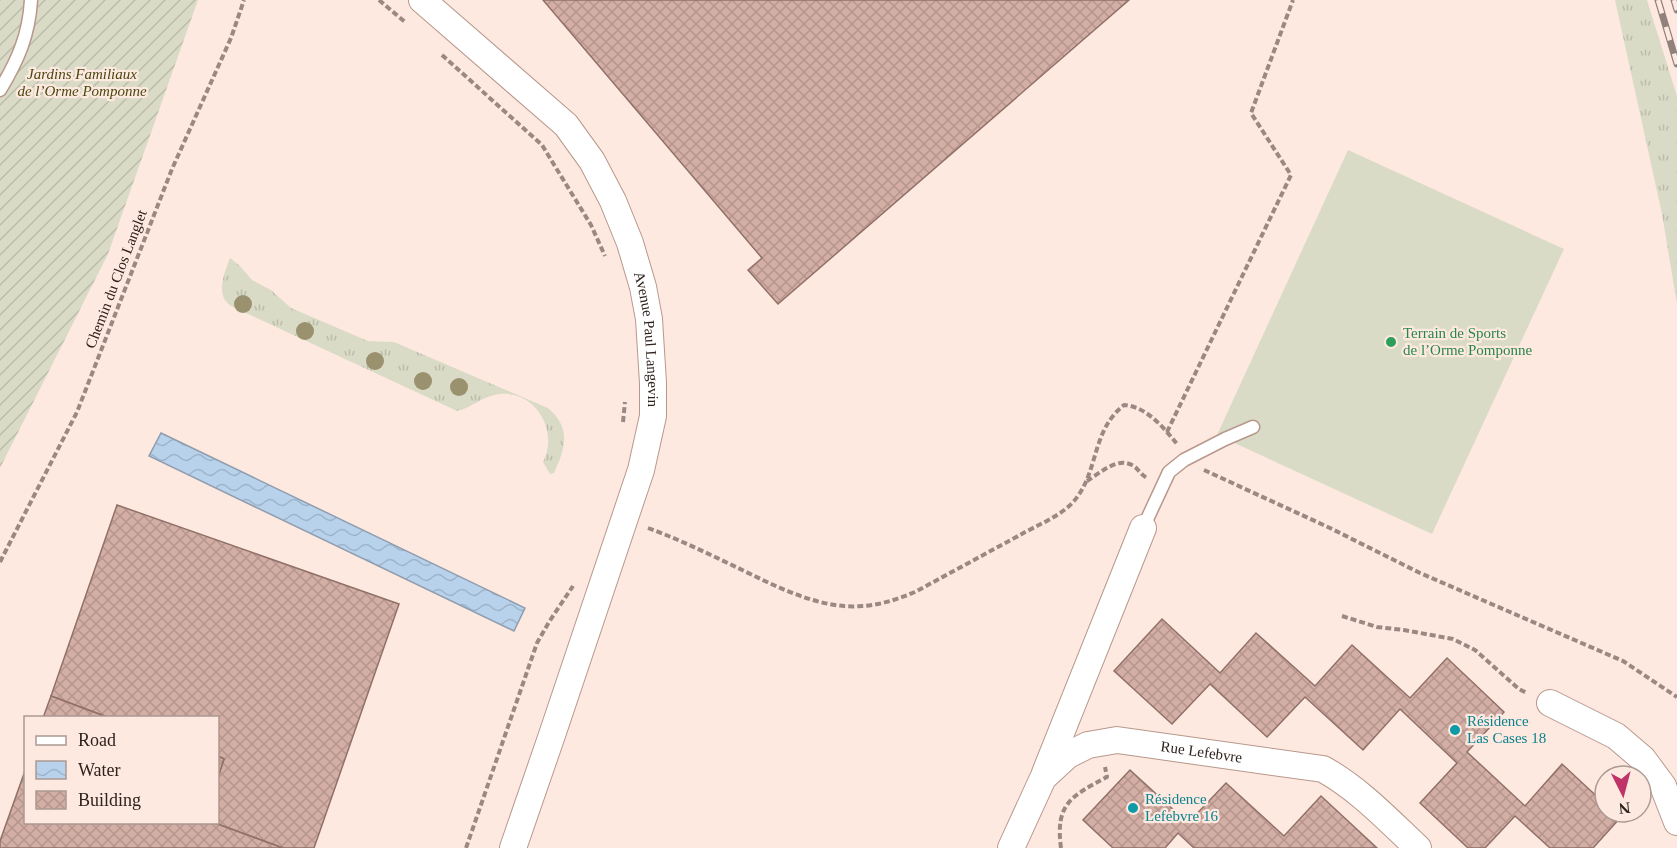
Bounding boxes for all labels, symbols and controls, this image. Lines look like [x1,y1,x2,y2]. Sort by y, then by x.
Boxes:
park label: Jardins Familiaux de l’Orme Pomponne [17,66,147,99]
street label: Chemin du Clos Langlet [82,207,150,351]
street label: Avenue Paul Langevin [631,270,661,408]
place label: Terrain de Sports de l’Orme Pomponne [1403,325,1532,358]
marker: Terrain de Sports de l’Orme Pomponne [1384,335,1398,349]
place label: Résidence Las Cases 18 [1467,713,1546,746]
legend [24,716,219,824]
marker: Résidence Las Cases 18 [1448,723,1462,737]
text: Road [78,730,116,750]
street label: Rue Lefebvre [1160,738,1244,766]
text: Water [78,760,121,780]
north arrow [1593,764,1653,824]
text: Building [78,790,141,810]
place label: Résidence Lefebvre 16 [1145,791,1218,824]
text: N [1617,799,1631,818]
marker: Résidence Lefebvre 16 [1126,801,1140,815]

